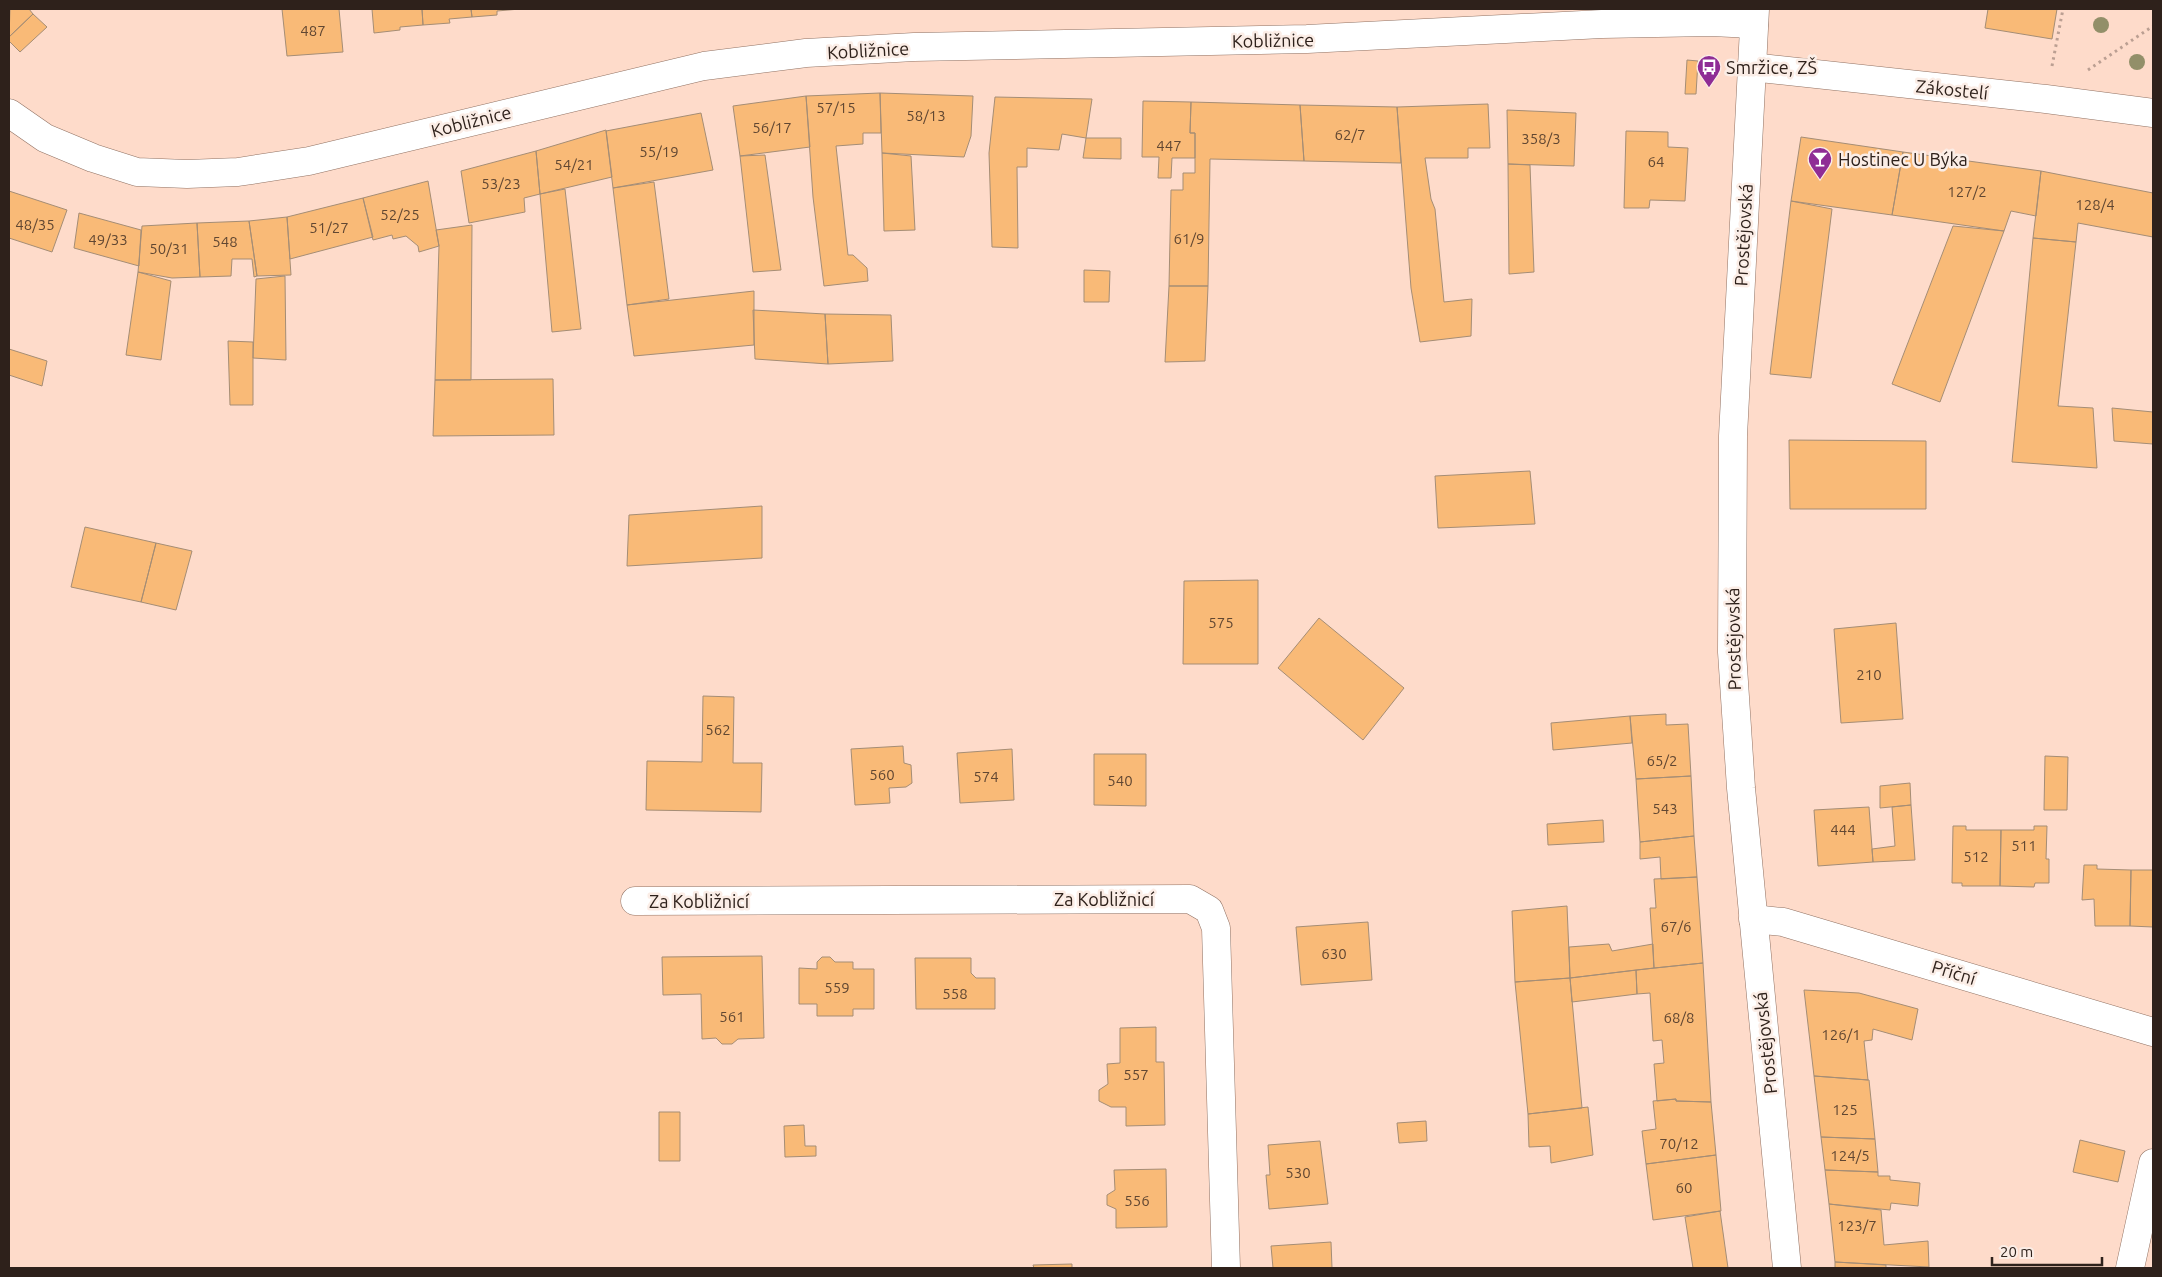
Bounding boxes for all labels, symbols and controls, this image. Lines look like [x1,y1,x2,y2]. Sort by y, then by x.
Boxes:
house number: 487 [300,22,326,39]
street label: Kobližnice [1232,29,1314,51]
street label: Kobližnice [827,38,909,62]
bus stop icon: Smržice, ZŠ [1696,54,1722,88]
place label: Smržice, ZŠ [1726,56,1817,77]
street label: Zákostelí [1915,75,1990,103]
house number: 57/15 [816,99,856,116]
street label: Kobližnice [429,101,513,141]
house number: 58/13 [906,107,946,124]
house number: 56/17 [752,119,792,136]
house number: 62/7 [1335,126,1365,143]
house number: 358/3 [1521,130,1561,147]
house number: 447 [1156,137,1182,154]
house number: 55/19 [639,143,679,160]
bar icon: Hostinec U Býka [1807,146,1833,180]
place label: Hostinec U Býka [1838,149,1968,169]
house number: 64 [1648,153,1664,170]
house number: 54/21 [554,156,594,173]
house number: 53/23 [481,175,521,192]
street label: Prostějovská [1730,183,1756,287]
house number: 127/2 [1947,183,1987,200]
house number: 128/4 [2075,196,2115,213]
house number: 52/25 [380,206,420,223]
house number: 48/35 [15,216,55,233]
house number: 51/27 [309,219,349,236]
house number: 61/9 [1174,230,1204,247]
house number: 49/33 [88,231,128,248]
house number: 548 [212,233,238,250]
house number: 50/31 [149,240,189,257]
street label: Prostějovská [1722,587,1744,691]
house number: 575 [1208,614,1234,631]
house number: 210 [1856,666,1882,683]
house number: 562 [705,721,731,738]
house number: 65/2 [1647,752,1677,769]
house number: 560 [869,766,895,783]
house number: 574 [973,768,999,785]
house number: 540 [1107,772,1133,789]
house number: 543 [1652,800,1678,817]
house number: 444 [1830,821,1856,838]
house number: 511 [2011,837,2037,854]
house number: 512 [1963,848,1989,865]
street label: Za Kobližnicí [1054,889,1155,909]
street label: Za Kobližnicí [649,891,750,911]
house number: 67/6 [1661,918,1691,935]
house number: 630 [1321,945,1347,962]
street label: Příční [1930,956,1979,988]
house number: 559 [824,979,850,996]
house number: 558 [942,985,968,1002]
street label: Prostějovská [1750,991,1780,1095]
house number: 561 [719,1008,745,1025]
house number: 68/8 [1664,1009,1694,1026]
house number: 126/1 [1821,1026,1861,1043]
house number: 557 [1123,1066,1149,1083]
house number: 125 [1832,1101,1858,1118]
house number: 70/12 [1659,1135,1699,1152]
house number: 124/5 [1830,1147,1870,1164]
house number: 530 [1285,1164,1311,1181]
house number: 60 [1676,1179,1692,1196]
house number: 556 [1124,1192,1150,1209]
house number: 123/7 [1837,1217,1877,1234]
scale bar [1992,1234,2102,1266]
text: 20 m [2000,1243,2033,1260]

